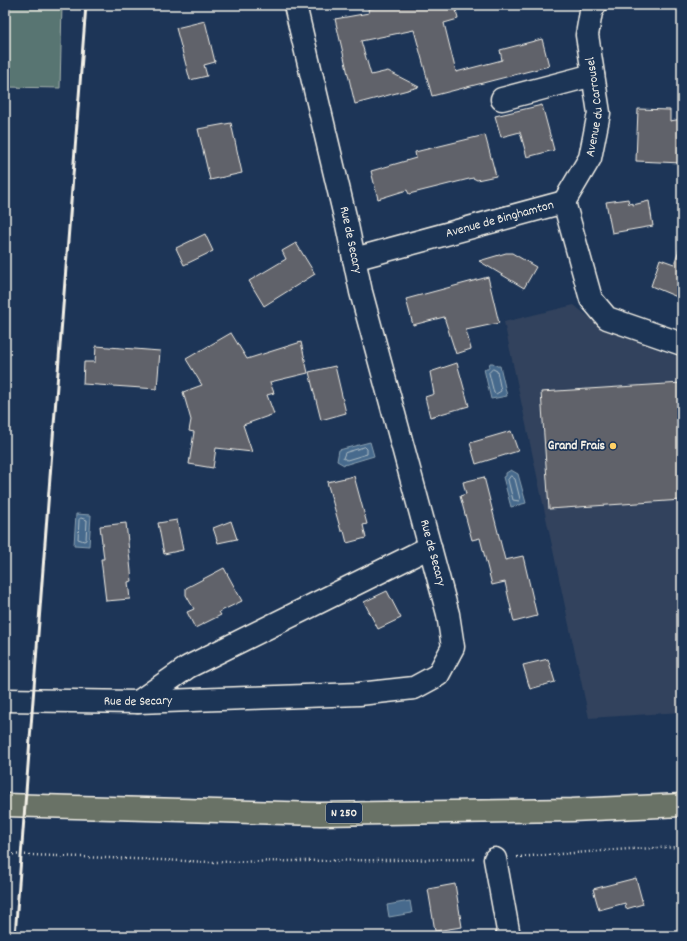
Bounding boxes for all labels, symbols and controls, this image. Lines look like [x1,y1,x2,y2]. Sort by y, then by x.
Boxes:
street label: Avenue du Carrousel [581,56,608,159]
street label: Avenue de Binghamton [444,196,556,243]
street label: Rue de Secary [334,205,367,276]
place label: Grand Frais [548,437,606,456]
marker: Grand Frais [608,441,618,451]
street label: Rue de Secary [414,518,450,589]
street label: Rue de Secary [104,691,173,712]
road number: N 250 [326,803,362,823]

